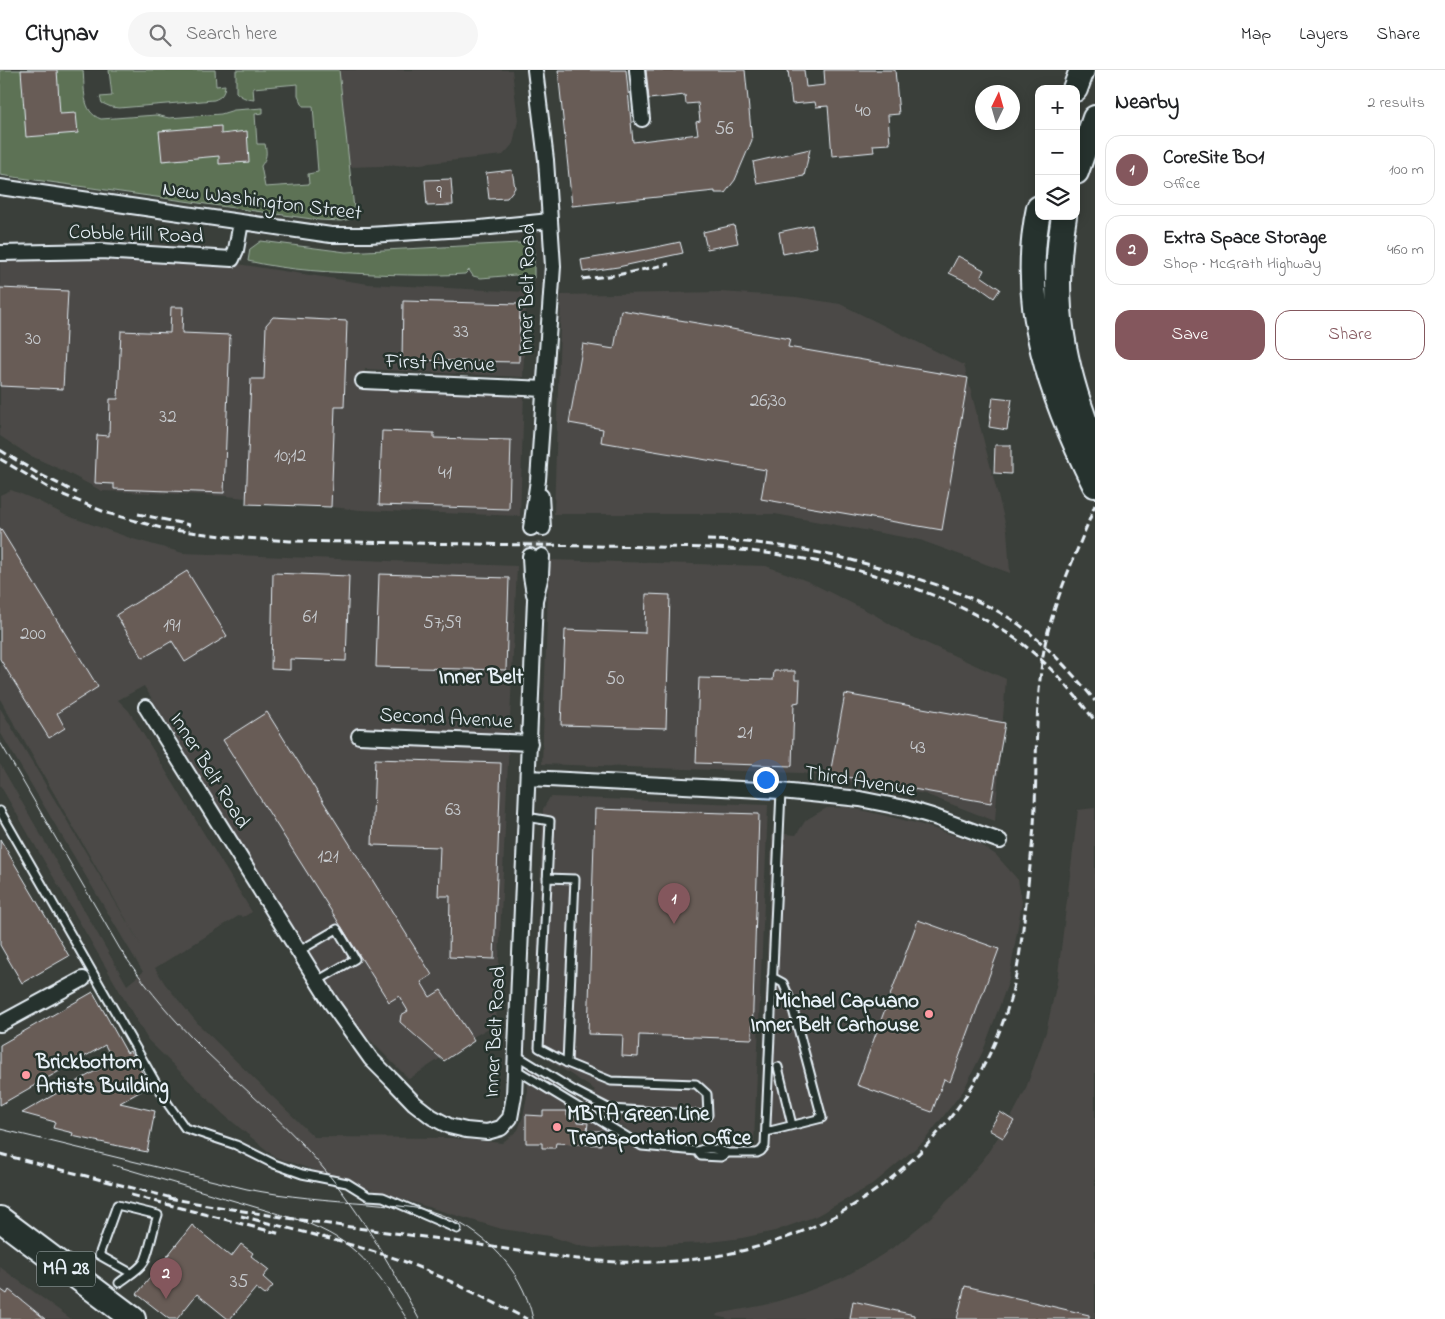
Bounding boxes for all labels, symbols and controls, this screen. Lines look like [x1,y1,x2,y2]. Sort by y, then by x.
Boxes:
search box [128,12,478,57]
text: Citynav [25,17,98,52]
icon: search [146,21,174,49]
text: Search here [186,21,277,48]
text: Map [1241,22,1271,48]
text: Layers [1299,22,1349,48]
text: Share [1377,22,1420,48]
north arrow [975,85,1020,130]
map controls [1035,85,1080,220]
button: + [1035,85,1080,130]
text: Nearby [1115,88,1179,118]
text: 2 results [1367,91,1425,115]
house number: 40 [855,98,871,125]
house number: 56 [714,116,734,143]
button: − [1035,130,1080,175]
text: CoreSite BO1 [1163,145,1264,172]
text: 1 [1129,158,1135,182]
text: 100 m [1389,158,1424,182]
text: Office [1163,172,1200,196]
street label: New Washington Street [160,175,364,231]
button: layers [1035,175,1080,220]
house number: 9 [436,180,442,207]
street label: Cobble Hill Road [68,218,204,252]
street label: Inner Belt Road [512,223,544,355]
text: Extra Space Storage [1163,225,1326,252]
text: 2 [1128,238,1136,262]
text: 460 m [1387,238,1424,262]
text: Shop · McGrath Highway [1163,252,1321,276]
button: Save [1115,310,1265,360]
button: Share [1275,310,1425,360]
house number: 33 [453,319,469,346]
house number: 30 [25,326,41,353]
street label: First Avenue [384,347,496,381]
house number: 26;30 [750,388,786,415]
house number: 32 [159,404,177,431]
house number: 10;12 [274,443,306,470]
house number: 41 [438,460,452,487]
house number: 61 [303,604,317,631]
house number: 57;59 [423,610,461,637]
house number: 191 [163,613,181,640]
house number: 200 [20,621,46,648]
district label: Inner Belt [439,662,524,694]
house number: 50 [605,666,625,693]
street label: Second Avenue [379,701,514,737]
street label: Inner Belt Road [161,707,257,835]
house number: 21 [737,720,753,747]
house number: 43 [910,735,926,762]
street label: Third Avenue [802,758,918,806]
your location [753,767,779,793]
house number: 63 [445,797,461,824]
house number: 121 [317,844,339,871]
pin: 1 [658,883,690,924]
street label: Inner Belt Road [478,965,514,1099]
place label: Michael Capuano Inner Belt Carhouse [750,987,920,1041]
marker: Michael Capuano Inner Belt Carhouse [923,1008,935,1020]
place label: Brickbottom Artists Building [35,1048,169,1104]
marker: Brickbottom Artists Building [20,1069,32,1081]
place label: MBTA Green Line Transportation Office [567,1100,752,1154]
marker: MBTA Green Line Transportation Office [551,1121,563,1133]
road number: MA 28 [37,1252,95,1286]
pin: 2 [150,1258,182,1299]
house number: 35 [230,1269,248,1296]

